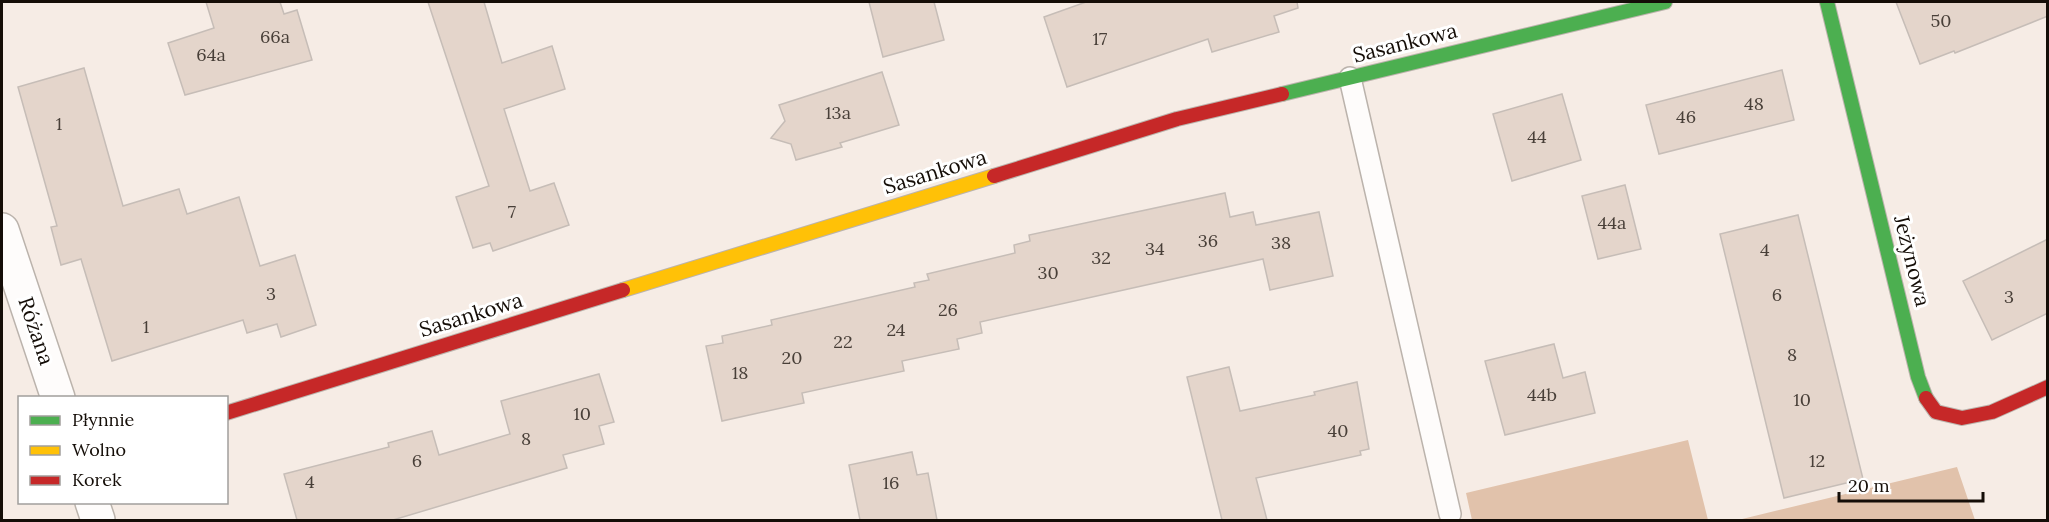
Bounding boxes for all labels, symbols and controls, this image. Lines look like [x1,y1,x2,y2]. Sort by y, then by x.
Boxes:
house number: 50 [1931,9,1952,32]
street label: Sasankowa [1350,16,1460,69]
house number: 66a [260,25,290,48]
house number: 17 [1093,27,1107,50]
house number: 64a [196,43,226,66]
house number: 48 [1744,92,1764,115]
house number: 13a [825,101,851,124]
house number: 46 [1676,105,1696,128]
house number: 1 [56,112,62,135]
house number: 44 [1527,125,1547,148]
street label: Sasankowa [880,143,990,200]
house number: 7 [508,200,516,223]
house number: 44a [1598,211,1626,234]
street label: Jeżynowa [1888,212,1937,309]
house number: 36 [1198,229,1218,252]
house number: 38 [1271,231,1291,254]
house number: 34 [1145,237,1165,260]
house number: 4 [1760,238,1770,261]
house number: 32 [1091,246,1111,269]
house number: 30 [1037,261,1059,284]
house number: 3 [266,282,276,305]
house number: 6 [1772,283,1782,306]
house number: 3 [2004,285,2014,308]
street label: Sasankowa [416,286,526,343]
street label: Różana [12,293,61,369]
house number: 26 [938,298,958,321]
house number: 1 [143,315,149,338]
house number: 24 [886,318,906,341]
house number: 22 [833,330,853,353]
house number: 8 [1787,343,1797,366]
house number: 20 [782,346,802,369]
house number: 18 [732,361,748,384]
house number: 44b [1527,383,1557,406]
house number: 10 [1793,388,1811,411]
legend [18,396,228,504]
house number: 10 [573,402,591,425]
text: Płynnie [72,408,135,431]
house number: 40 [1328,419,1348,442]
house number: 8 [521,427,531,450]
text: Wolno [72,438,126,461]
house number: 6 [412,449,422,472]
house number: 12 [1809,449,1825,472]
scale bar [1839,465,1983,503]
text: Korek [72,468,122,491]
house number: 4 [305,470,315,493]
house number: 16 [883,471,899,494]
text: 20 m [1848,474,1890,497]

